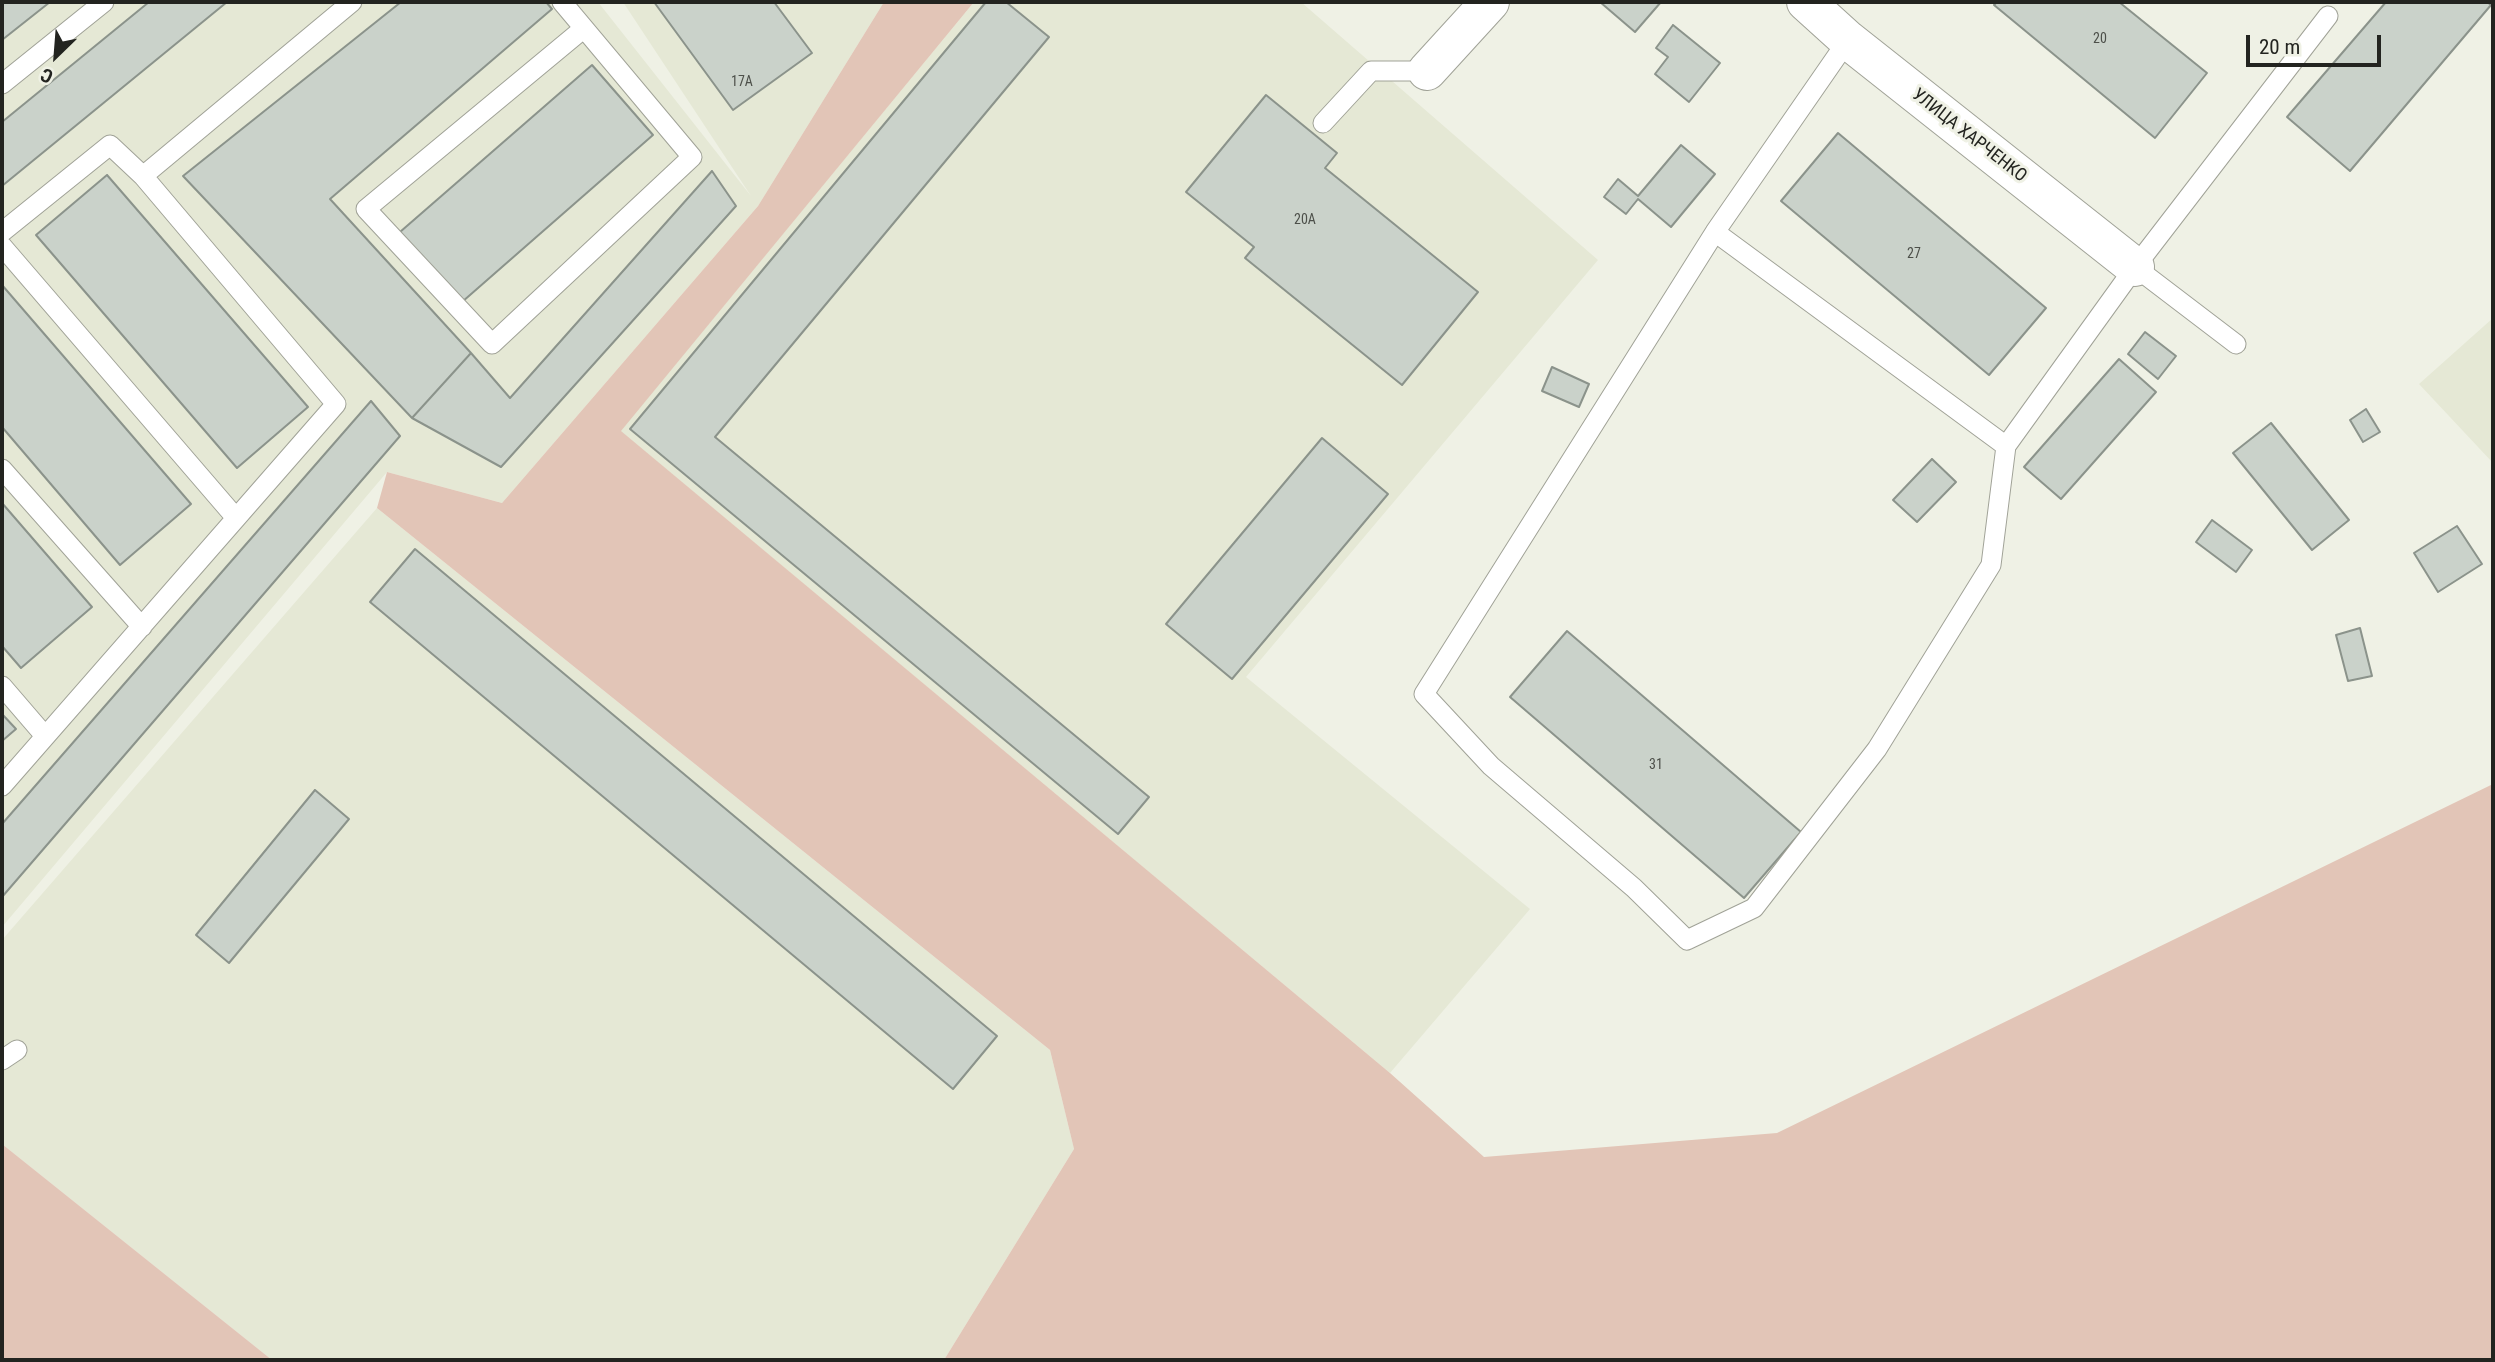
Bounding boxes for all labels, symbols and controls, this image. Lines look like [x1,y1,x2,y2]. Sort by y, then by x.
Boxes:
north arrow [21,21,91,91]
scale bar [2250,21,2385,65]
house number: 20 [2093,31,2107,47]
text: 20 m [2259,35,2300,59]
text: С [37,63,57,88]
house number: 17А [731,74,753,90]
street label: УЛИЦА ХАРЧЕНКО [1907,85,2031,187]
house number: 20А [1294,212,1316,228]
house number: 27 [1907,246,1921,262]
house number: 31 [1649,757,1663,773]

